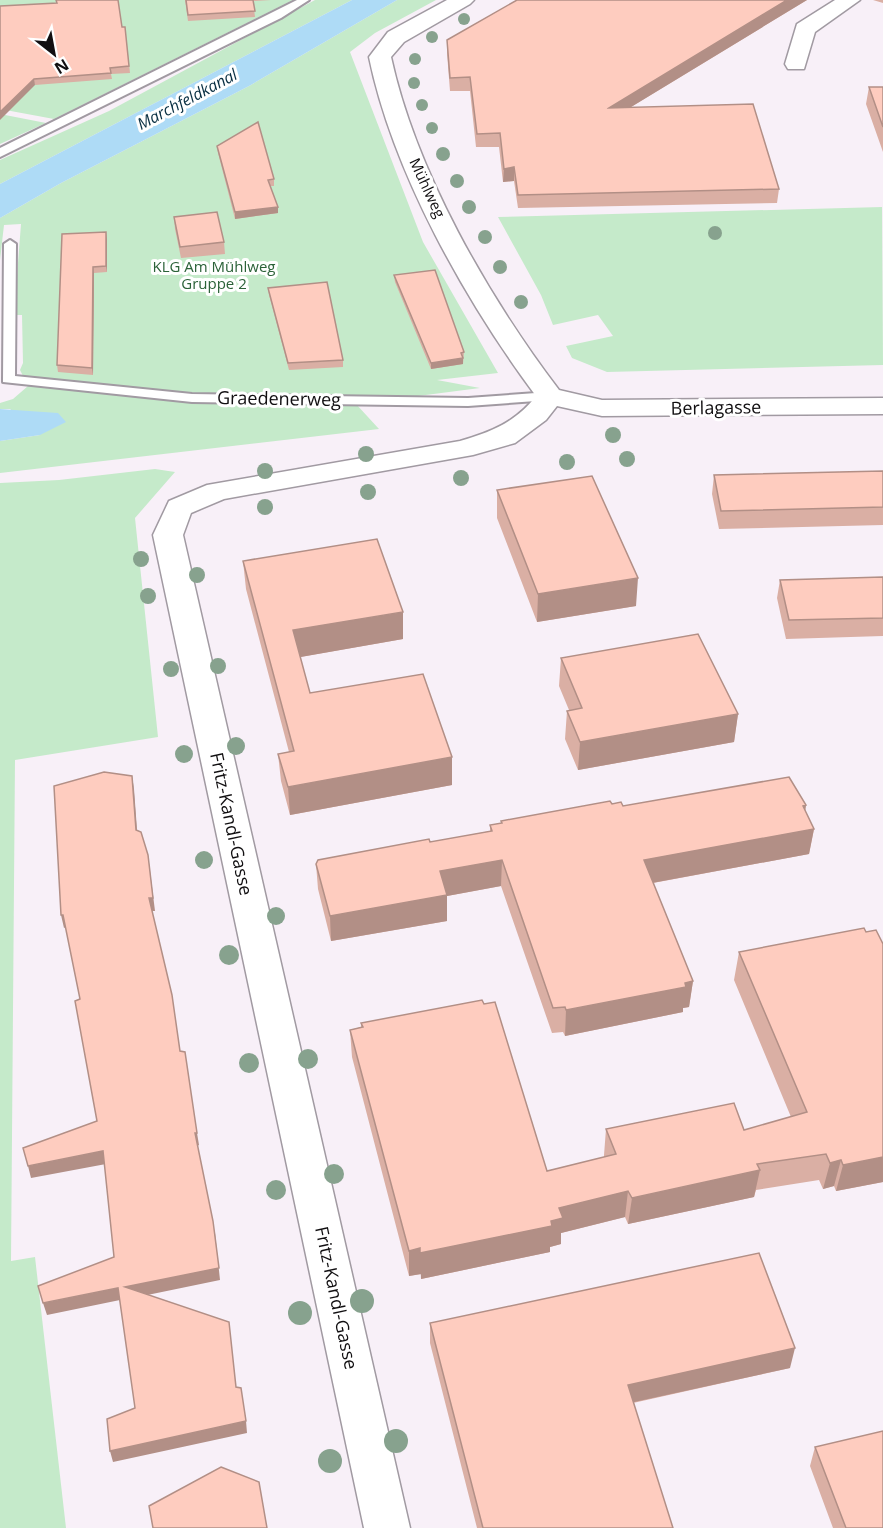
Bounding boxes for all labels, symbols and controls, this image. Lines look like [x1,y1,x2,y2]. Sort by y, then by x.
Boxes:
north arrow [24,24,84,84]
text: N [50,54,73,80]
water label: Marchfeldkanal [133,63,242,135]
street label: Mühlweg [405,154,450,221]
park label: KLG Am Mühlweg Gruppe 2 [153,256,275,293]
street label: Graedenerweg [217,385,341,411]
street label: Berlagasse [670,394,762,420]
street label: Fritz-Kandl-Gasse [205,750,259,898]
street label: Fritz-Kandl-Gasse [310,1224,364,1372]

